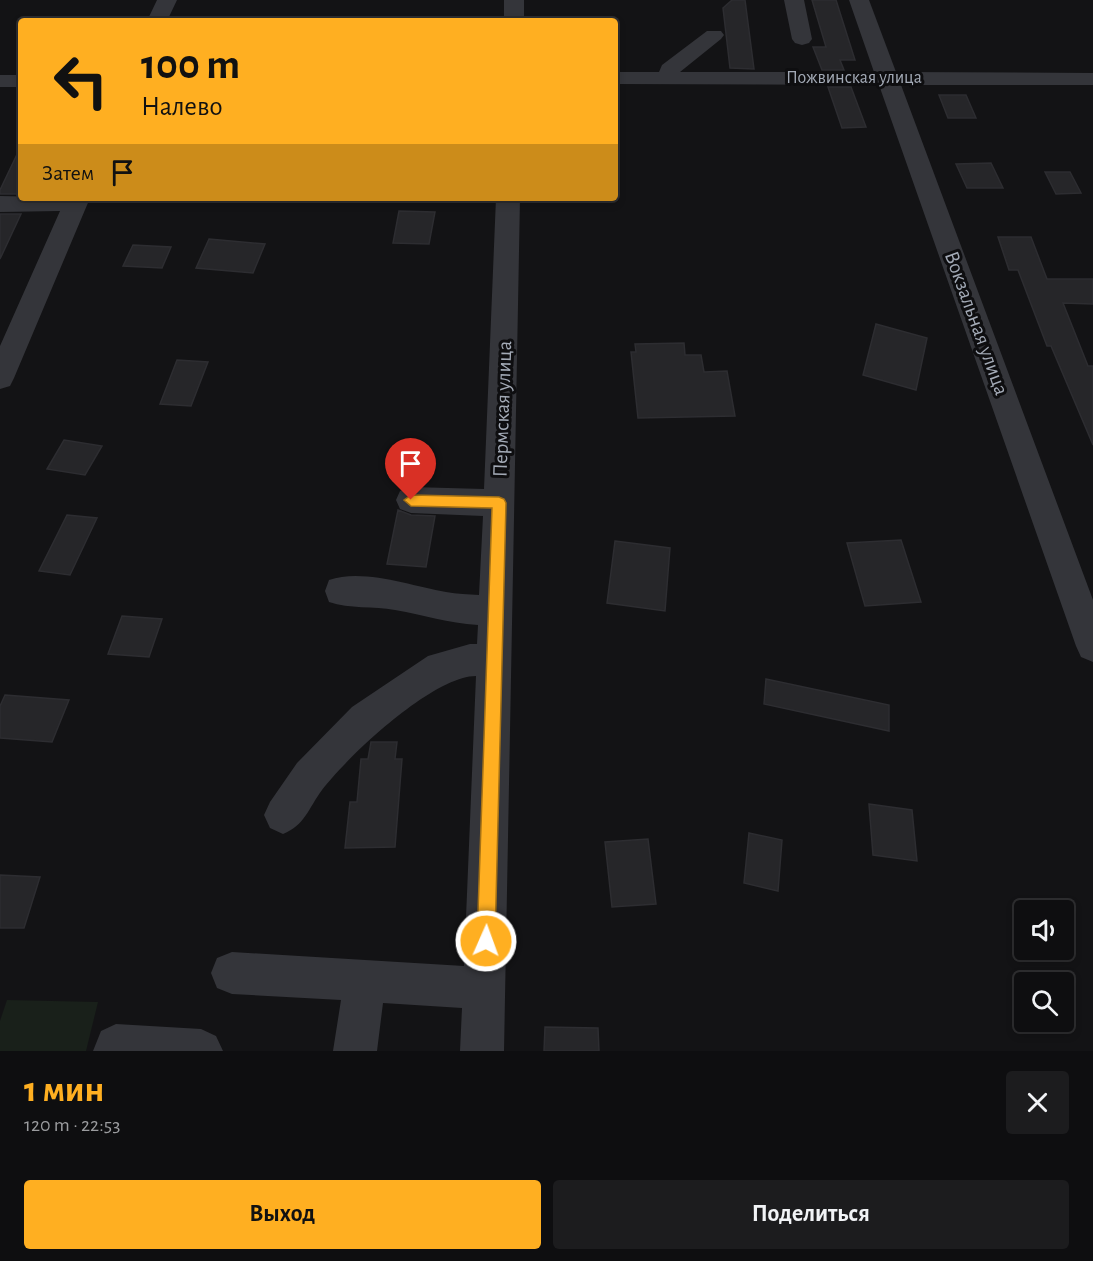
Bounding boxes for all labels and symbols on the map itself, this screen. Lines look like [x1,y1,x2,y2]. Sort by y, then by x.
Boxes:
street label: Пожвинская улица [786,69,922,87]
street label: Вокзальная улица [941,248,1012,398]
street label: Пермская улица [490,340,515,478]
pin [385,438,436,500]
position arrow [454,909,518,973]

